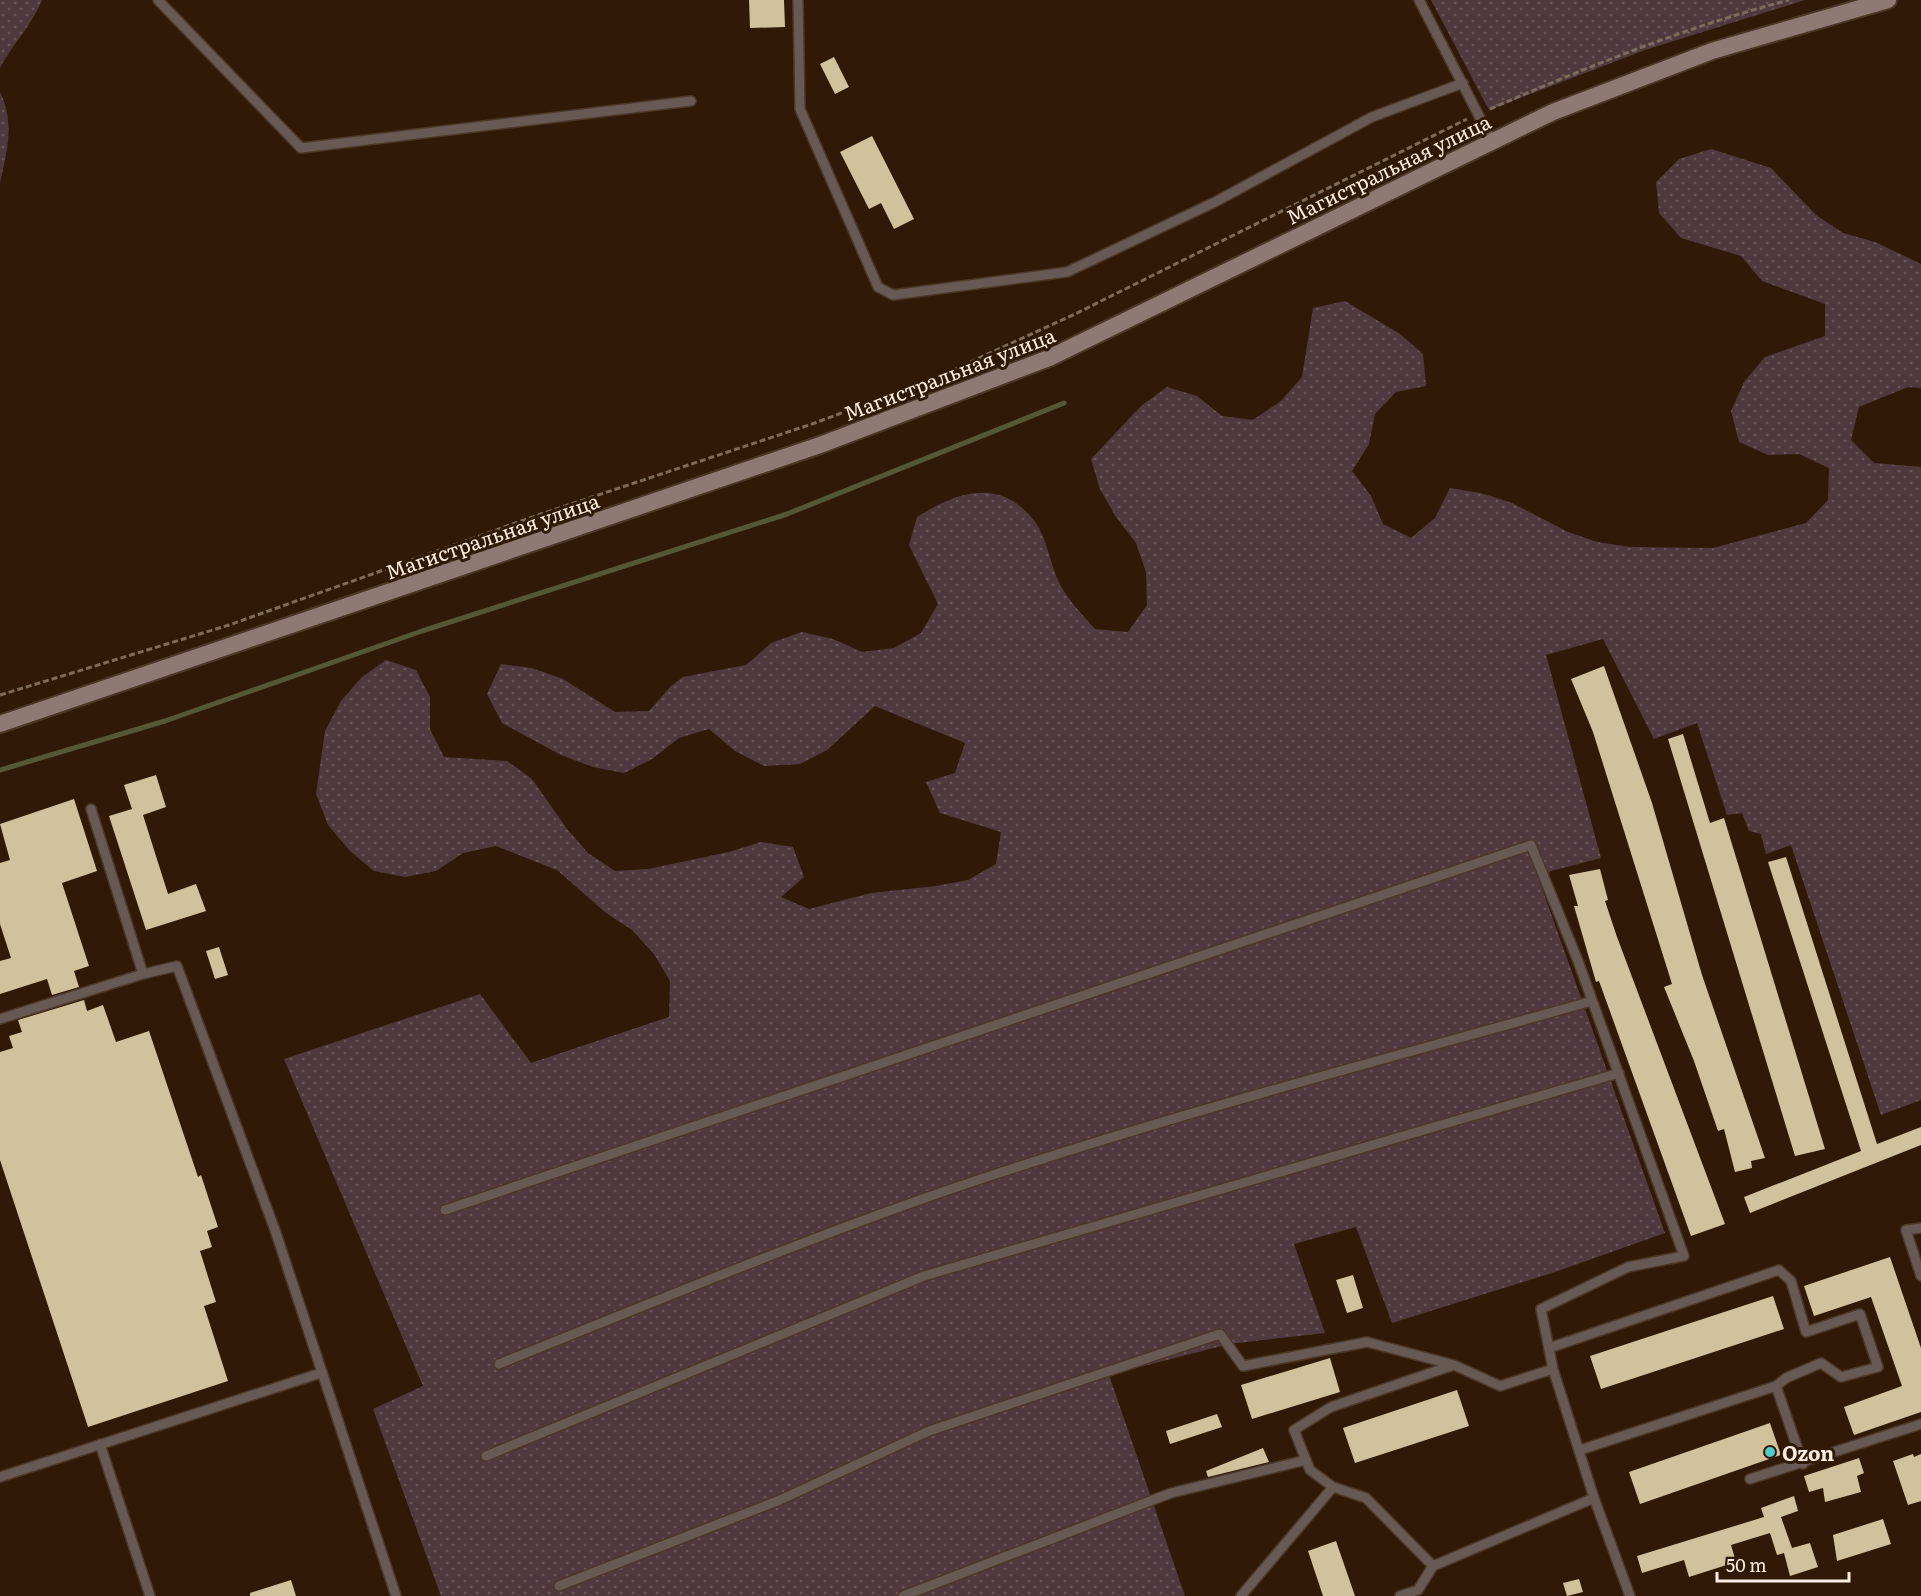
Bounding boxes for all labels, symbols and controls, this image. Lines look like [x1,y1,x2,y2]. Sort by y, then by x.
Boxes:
street label: Магистральная улица [1281,105,1496,231]
street label: Магистральная улица [839,319,1059,427]
street label: Магистральная улица [381,484,603,586]
place label: Ozon [1782,1437,1834,1467]
marker: Ozon [1763,1445,1777,1459]
scale bar [1717,1545,1849,1583]
text: 50 m [1726,1551,1767,1578]

